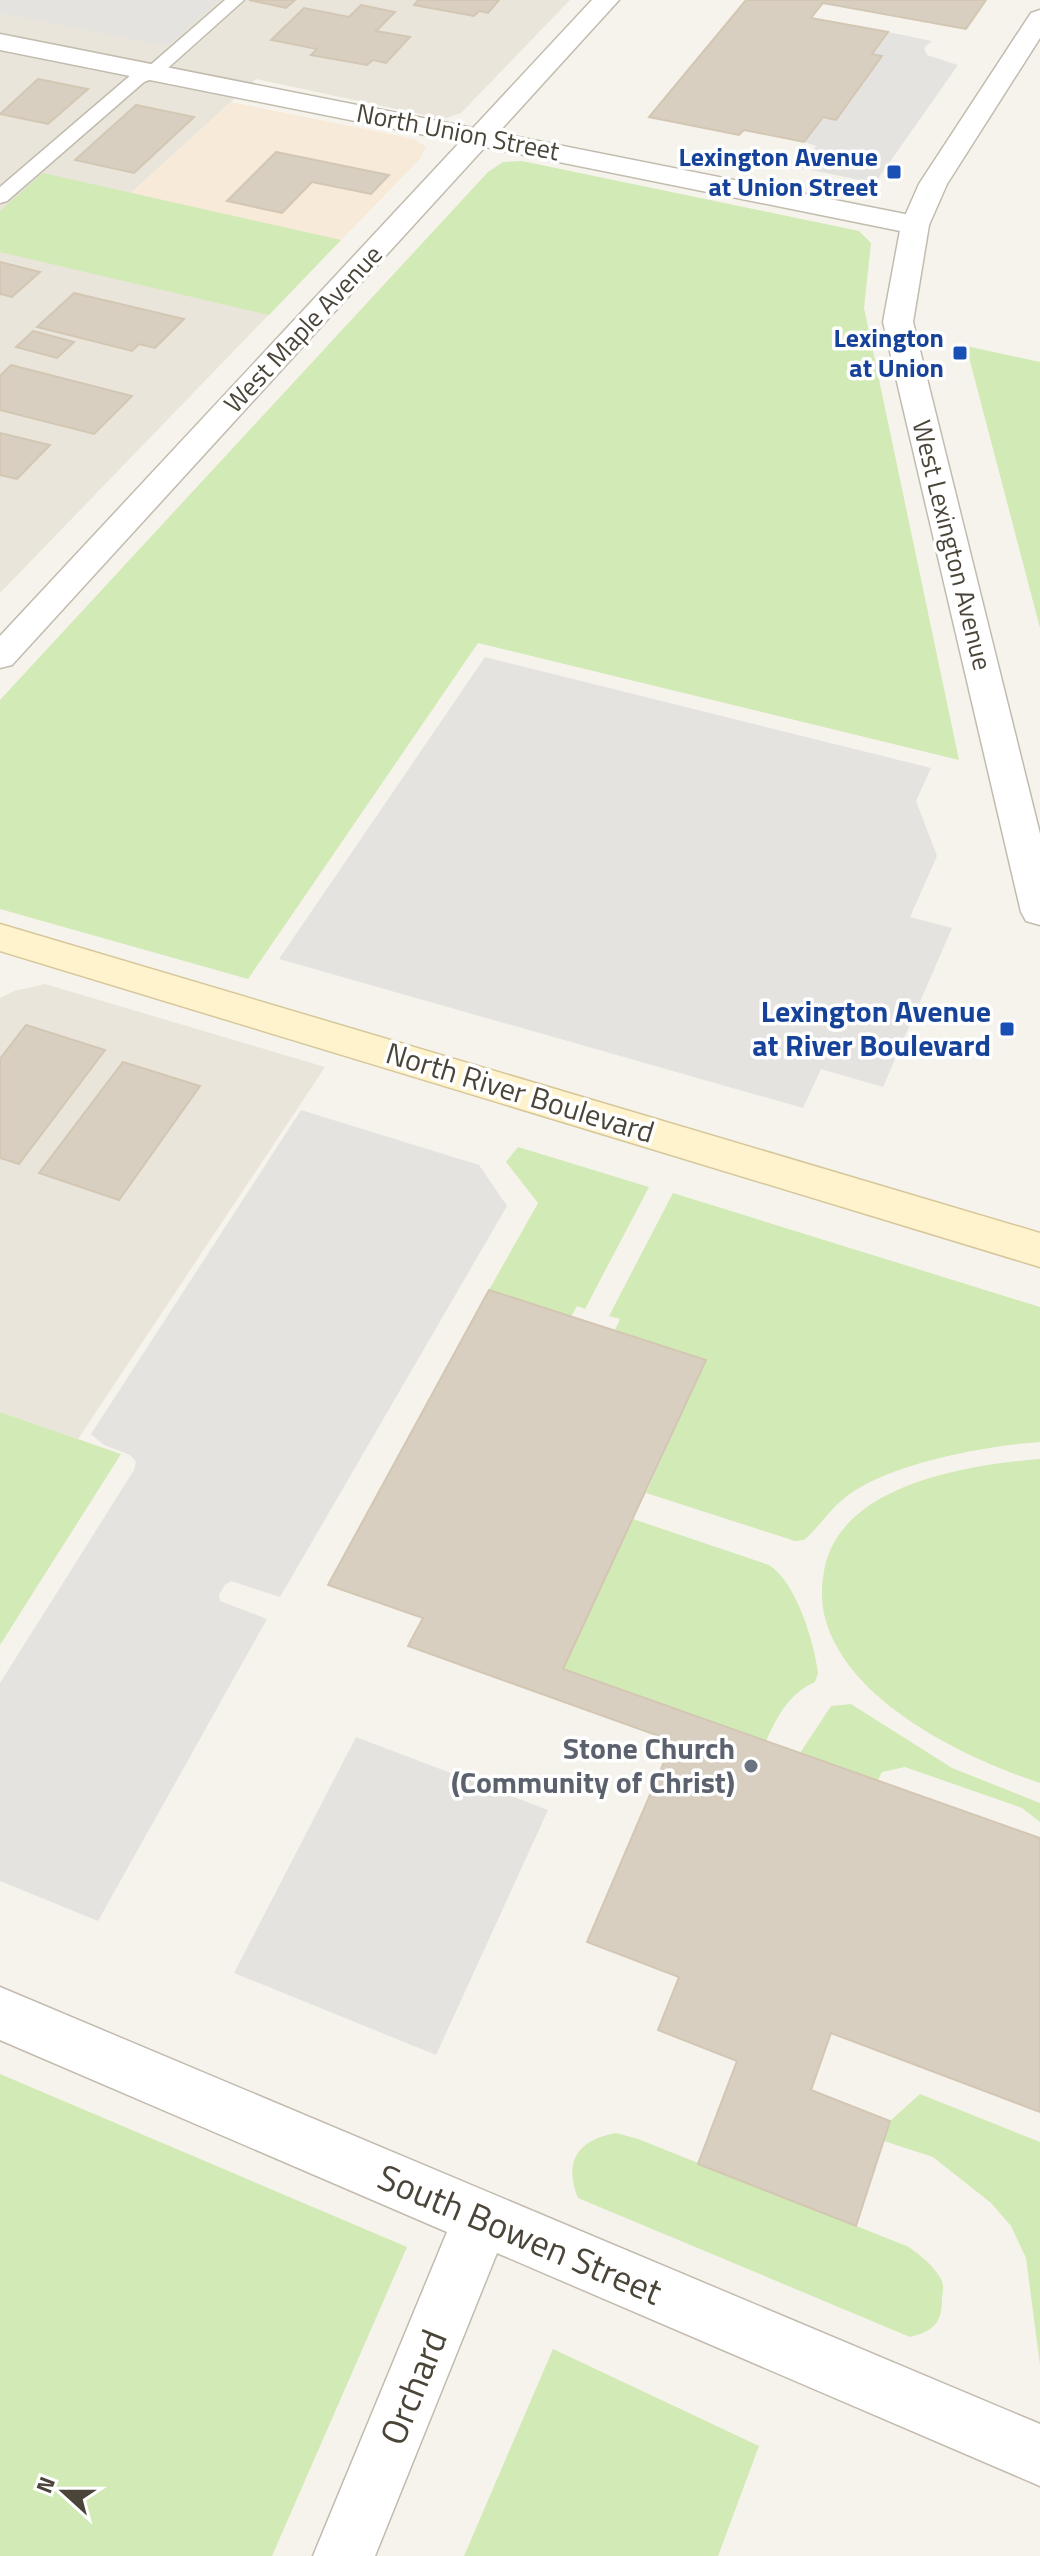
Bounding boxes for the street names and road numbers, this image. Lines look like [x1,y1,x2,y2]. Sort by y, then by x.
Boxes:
street label: North Union Street [353,93,563,170]
street label: West Maple Avenue [214,236,391,421]
street label: West Lexington Avenue [903,416,1002,674]
street label: North River Boulevard [381,1029,660,1155]
street label: South Bowen Street [370,2149,671,2318]
street label: Orchard [365,2321,461,2453]

